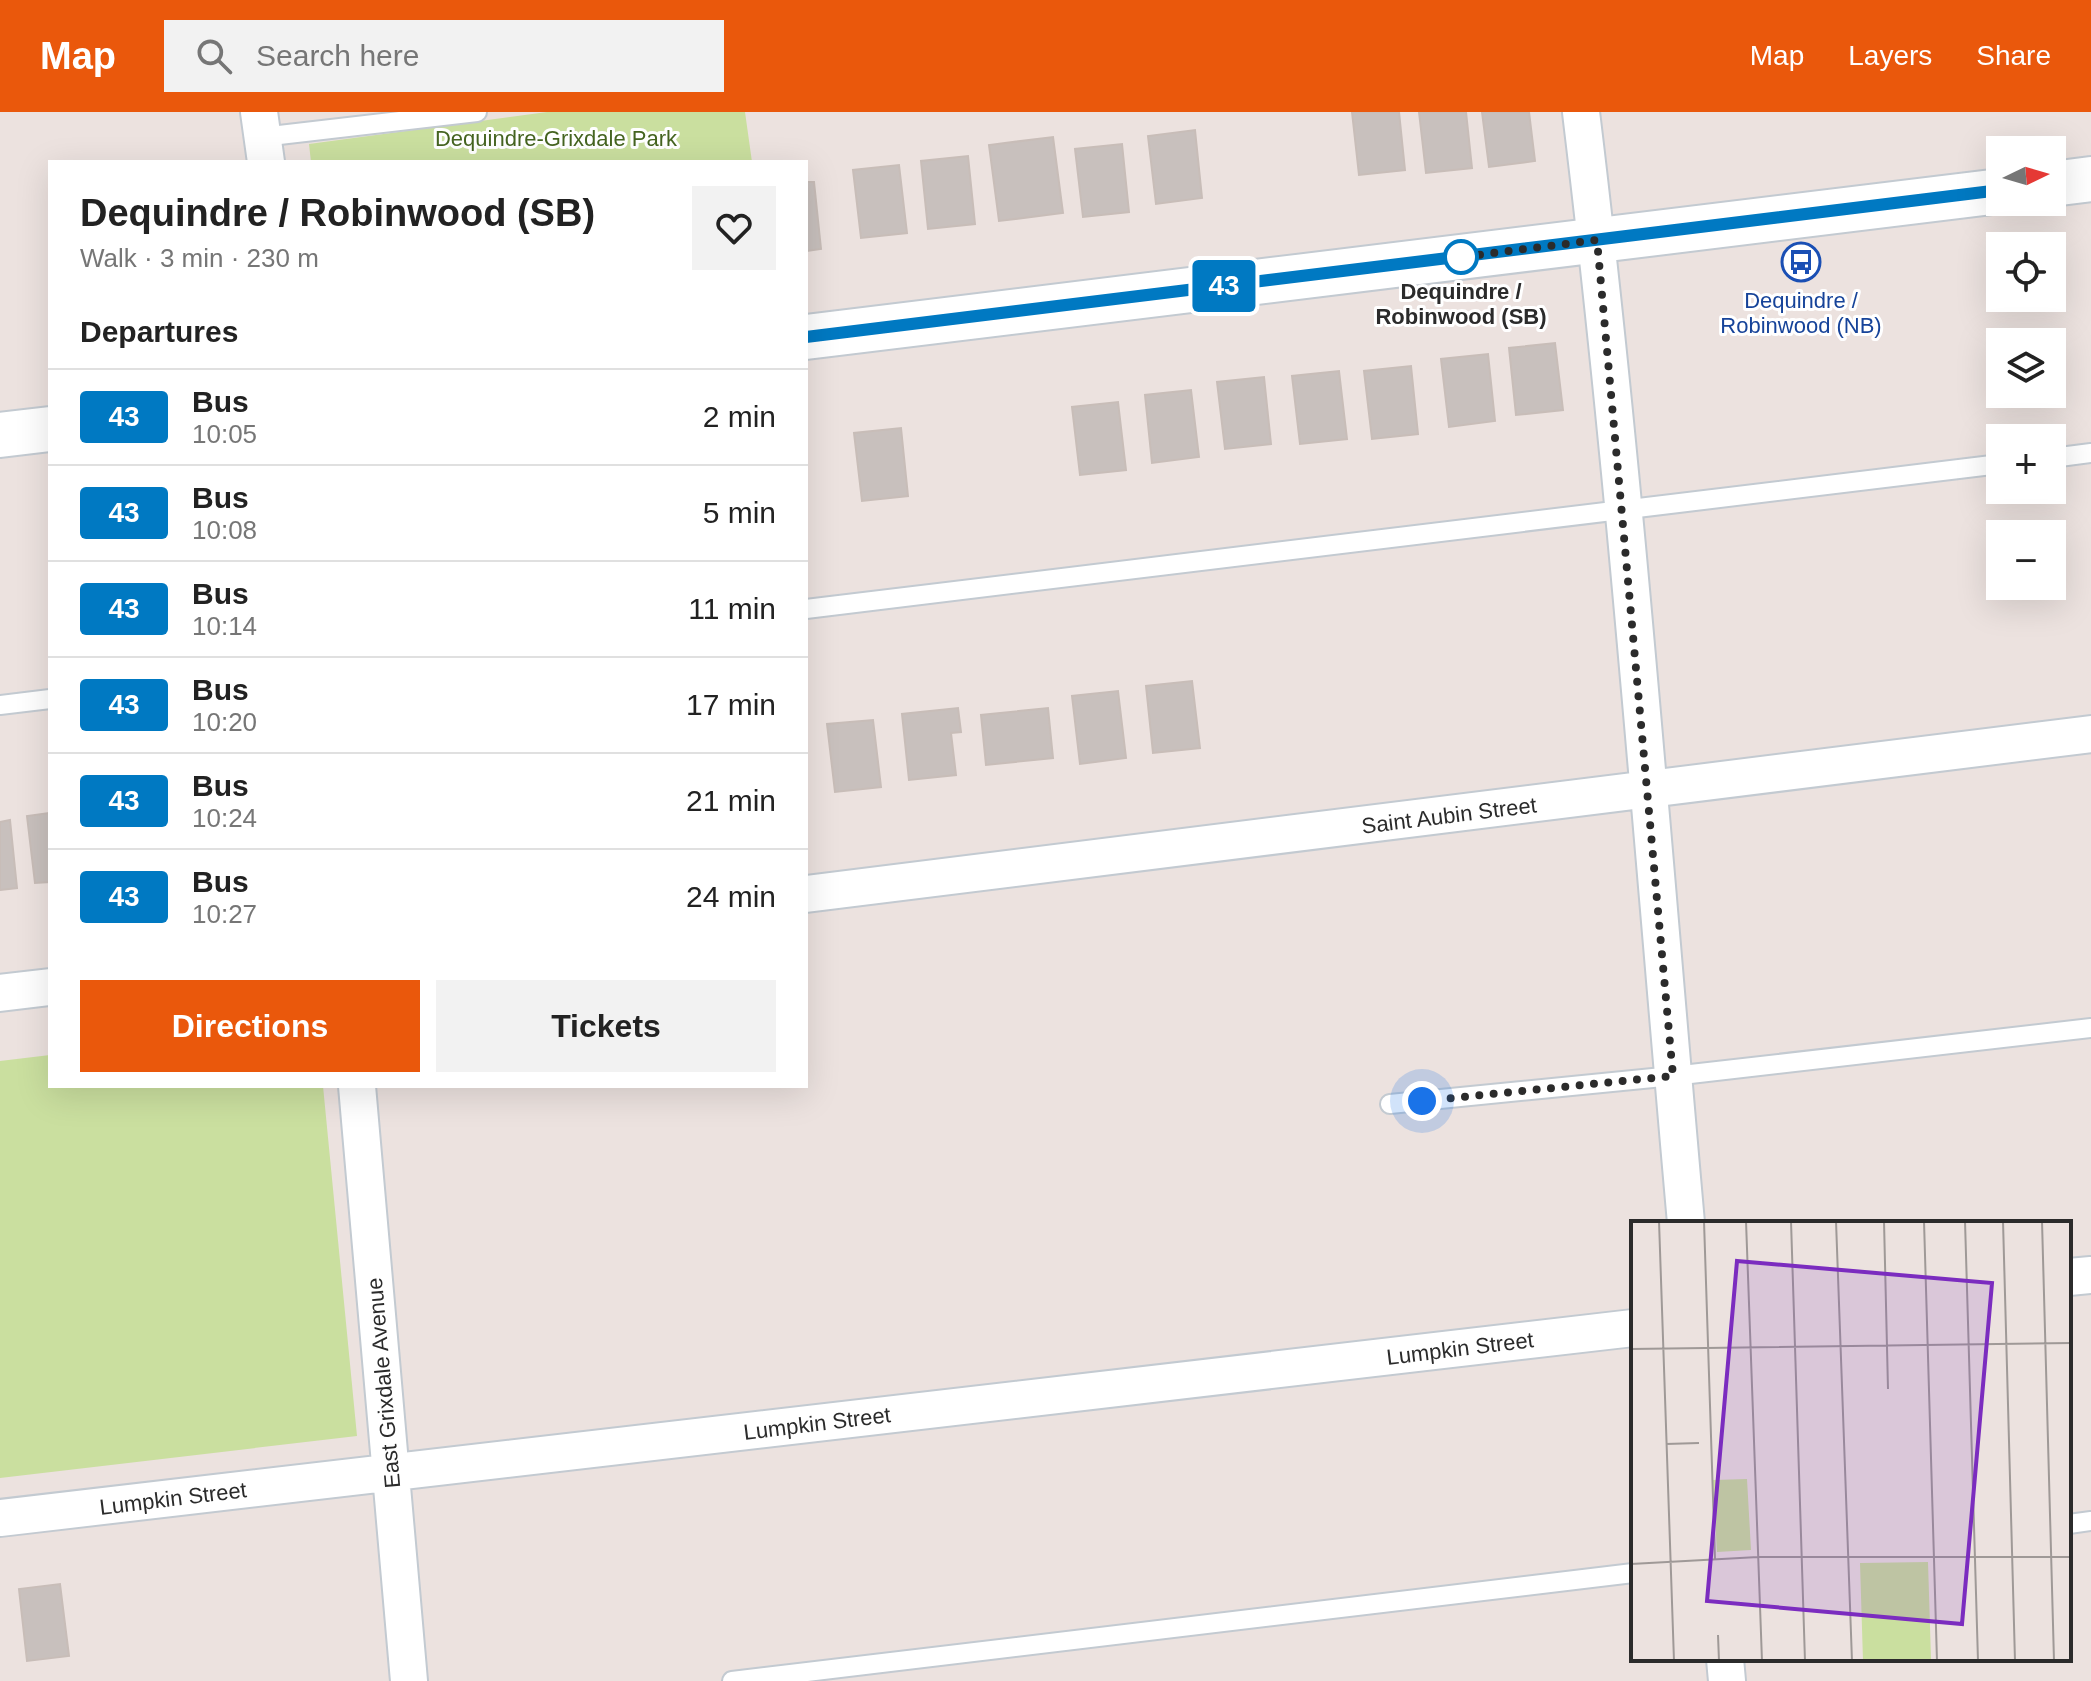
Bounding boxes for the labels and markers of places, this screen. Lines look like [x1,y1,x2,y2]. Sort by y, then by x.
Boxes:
marker: Dequindre / Robinwood (SB) [1444,240,1478,274]
bus stop icon: Dequindre / Robinwood (NB) [1780,241,1822,283]
place label: Dequindre / Robinwood (SB) [1375,279,1547,329]
place label: Dequindre / Robinwood (NB) [1720,288,1882,338]

